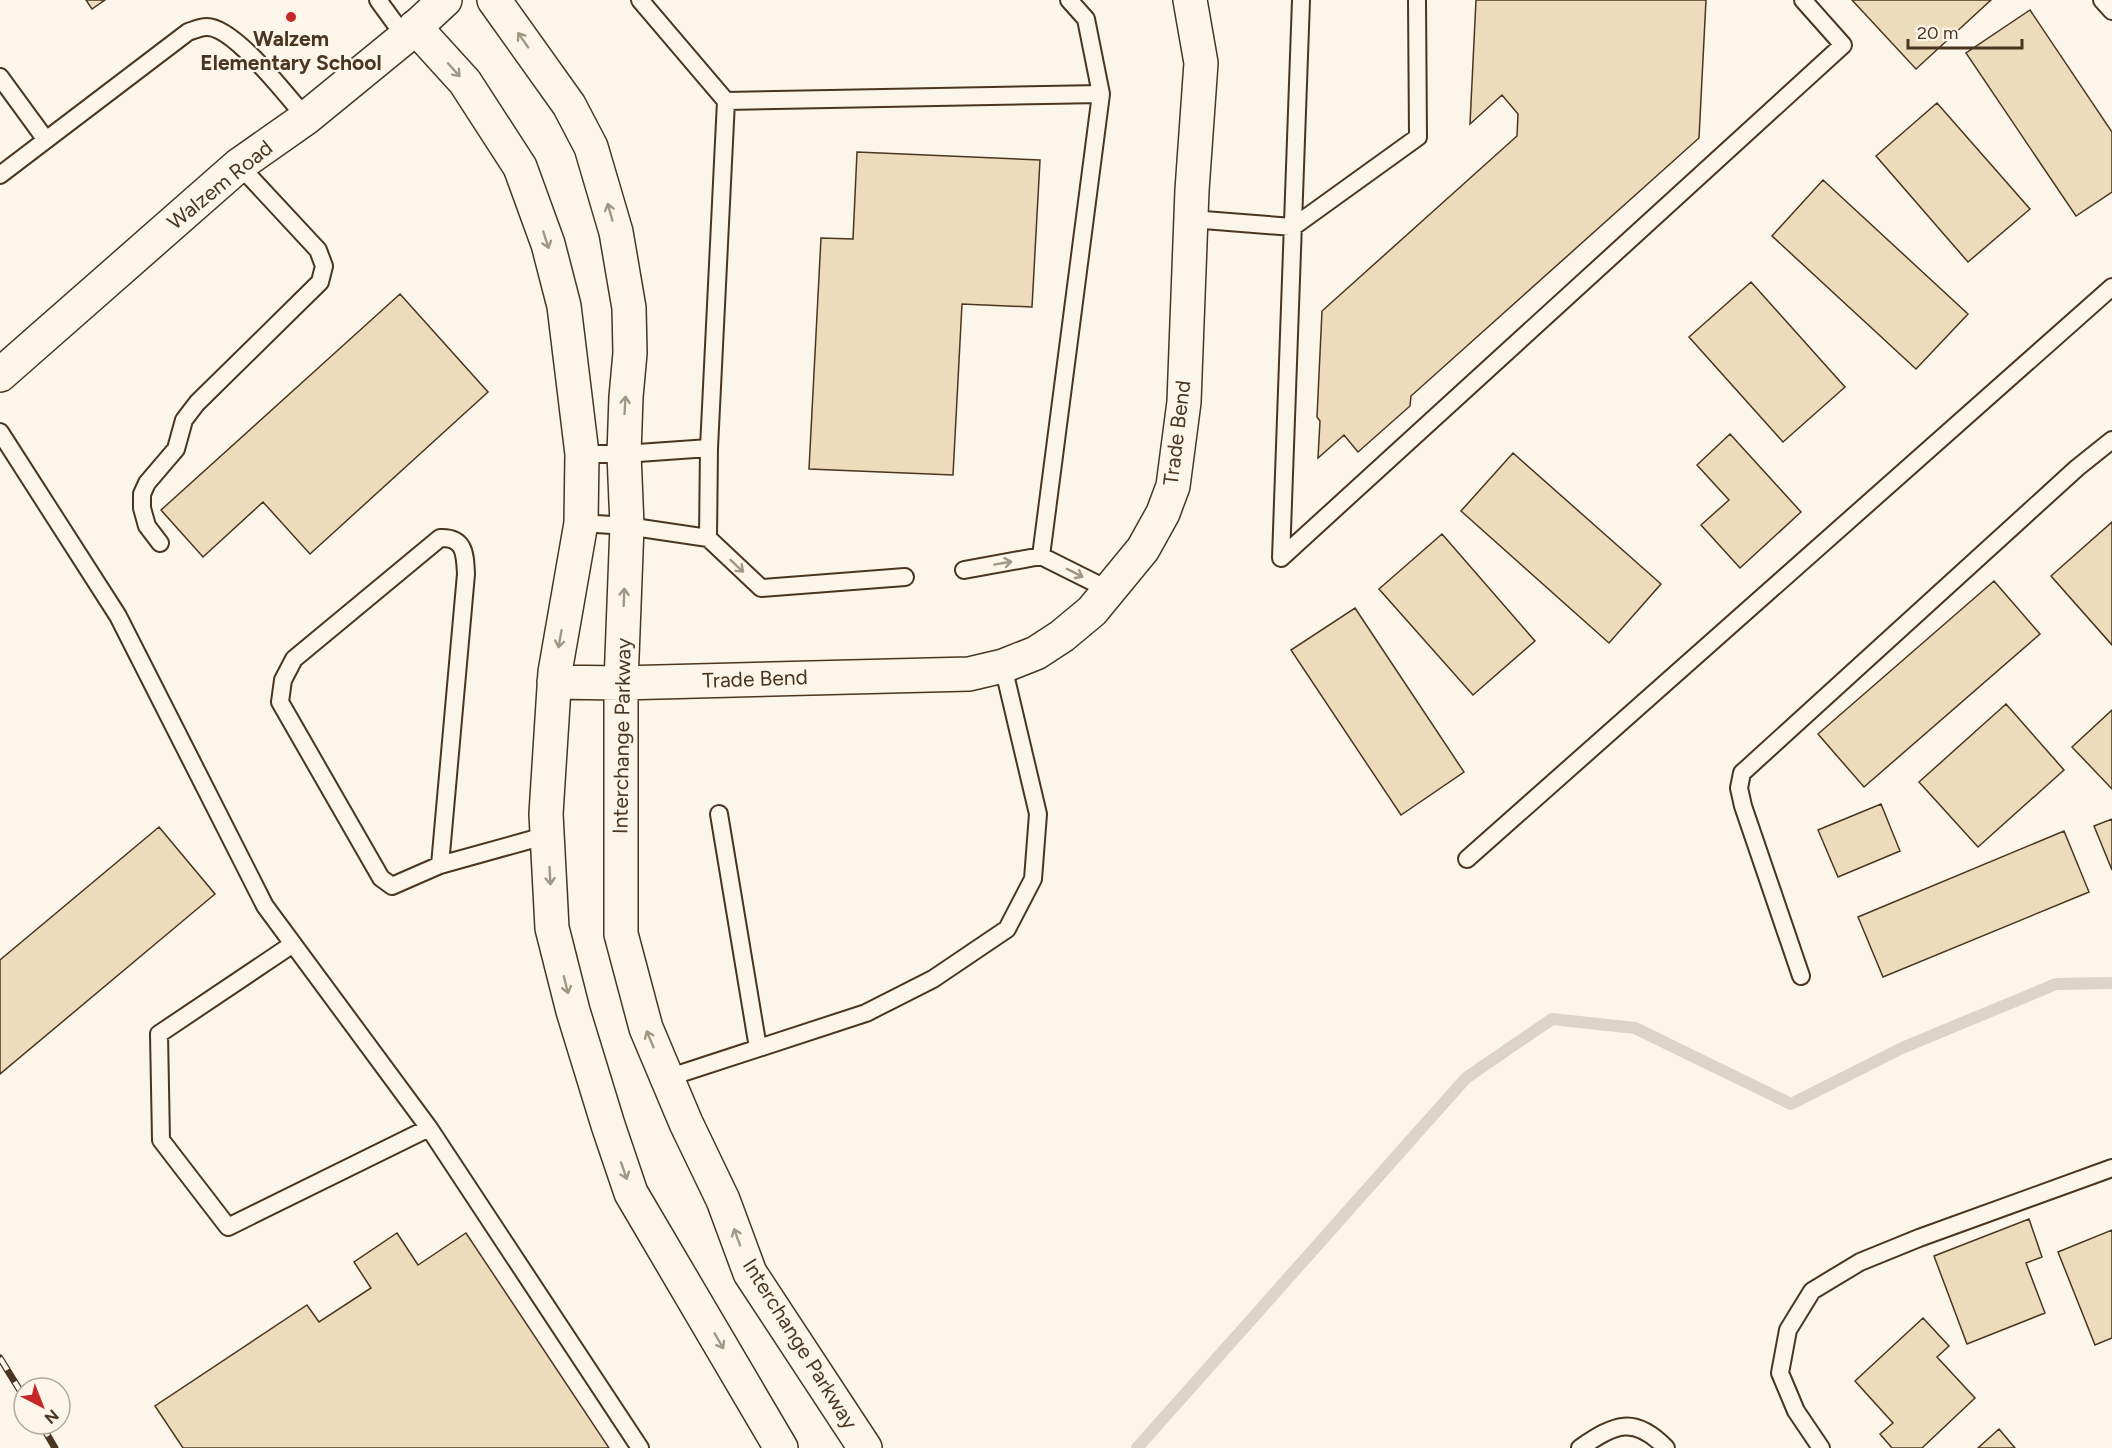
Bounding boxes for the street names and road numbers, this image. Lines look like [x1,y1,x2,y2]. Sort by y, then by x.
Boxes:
street label: Walzem Road [162,135,277,235]
street label: Trade Bend [1158,379,1195,487]
street label: Interchange Parkway [607,638,636,834]
street label: Trade Bend [702,664,808,693]
street label: Interchange Parkway [738,1254,863,1434]

